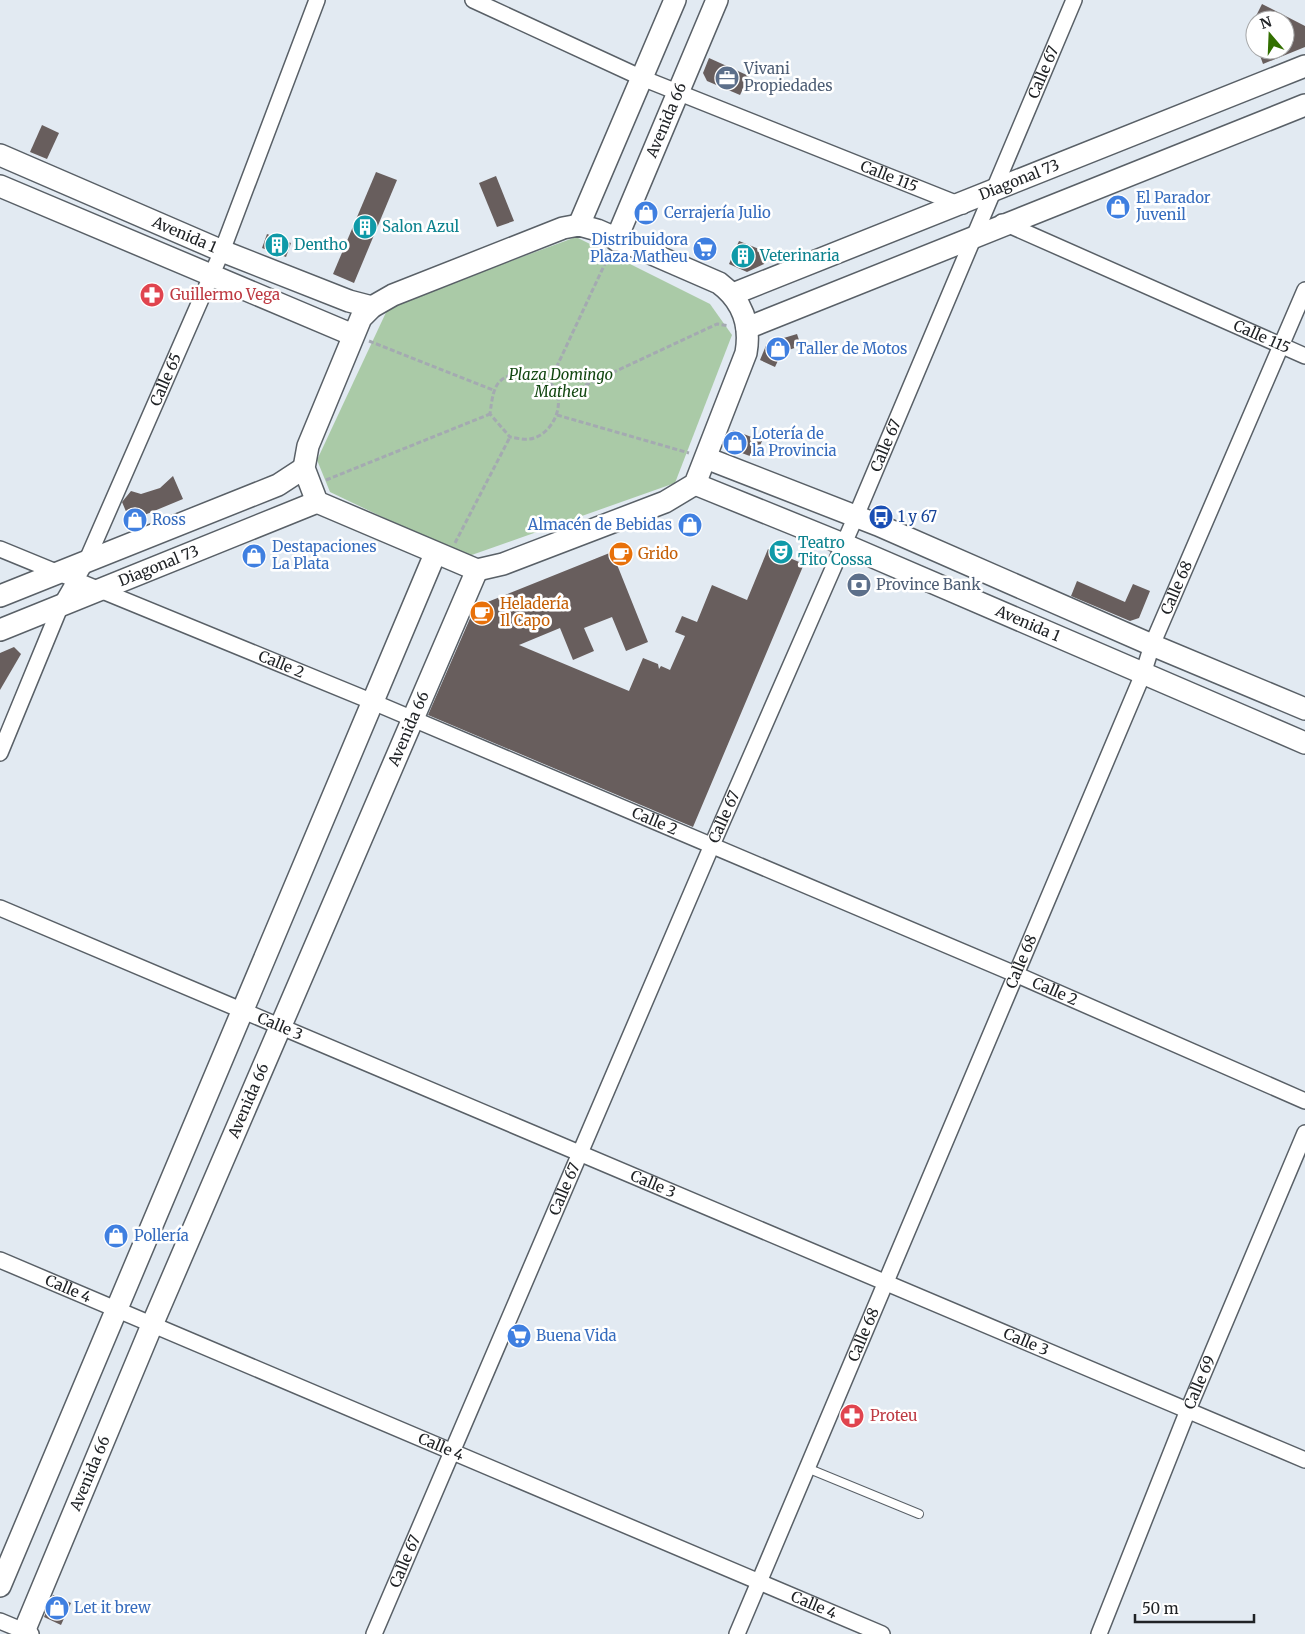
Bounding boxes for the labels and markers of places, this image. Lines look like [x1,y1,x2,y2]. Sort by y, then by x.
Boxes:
place label: Vivani Propiedades [743,59,833,95]
office icon: Vivani Propiedades [714,65,740,91]
place label: El Parador Juvenil [1135,188,1211,224]
shop icon: El Parador Juvenil [1105,194,1131,220]
shop icon: Cerrajería Julio [633,200,659,226]
place label: Cerrajería Julio [664,203,771,222]
building icon: Salon Azul [352,214,378,240]
place label: Salon Azul [382,217,460,236]
place label: Distribuidora Plaza Matheu [590,230,688,266]
building icon: Dentho [264,232,290,258]
place label: Dentho [294,235,348,254]
supermarket icon: Distribuidora Plaza Matheu [692,236,718,262]
building icon: Veterinaria [730,243,756,269]
place label: Veterinaria [759,246,840,265]
pharmacy icon: Guillermo Vega [139,282,165,308]
place label: Guillermo Vega [170,285,280,304]
shop icon: Taller de Motos [765,336,791,362]
place label: Taller de Motos [796,339,907,358]
place label: Lotería de la Provincia [752,424,837,460]
shop icon: Lotería de la Provincia [722,430,748,456]
bus stop icon: 1 y 67 [868,504,894,530]
shop icon: Ross [122,507,148,533]
place label: 1 y 67 [898,507,938,526]
place label: Ross [152,510,186,529]
shop icon: Almacén de Bebidas [677,512,703,538]
place label: Almacén de Bebidas [527,515,672,534]
place label: Teatro Tito Cossa [798,533,872,569]
place label: Destapaciones La Plata [272,537,377,573]
theatre icon: Teatro Tito Cossa [768,539,794,565]
cafe icon: Grido [608,541,634,567]
shop icon: Destapaciones La Plata [241,543,267,569]
place label: Grido [638,544,678,563]
bank icon: Province Bank [846,572,872,598]
place label: Province Bank [876,575,981,594]
place label: Heladería Il Capo [500,594,569,630]
cafe icon: Heladería Il Capo [469,600,495,626]
shop icon: Pollería [103,1223,129,1249]
place label: Pollería [134,1226,189,1245]
supermarket icon: Buena Vida [506,1323,532,1349]
place label: Buena Vida [536,1326,617,1345]
pharmacy icon: Proteu [839,1403,865,1429]
place label: Proteu [870,1406,918,1425]
shop icon: Let it brew [44,1595,70,1621]
place label: Let it brew [74,1598,151,1617]

